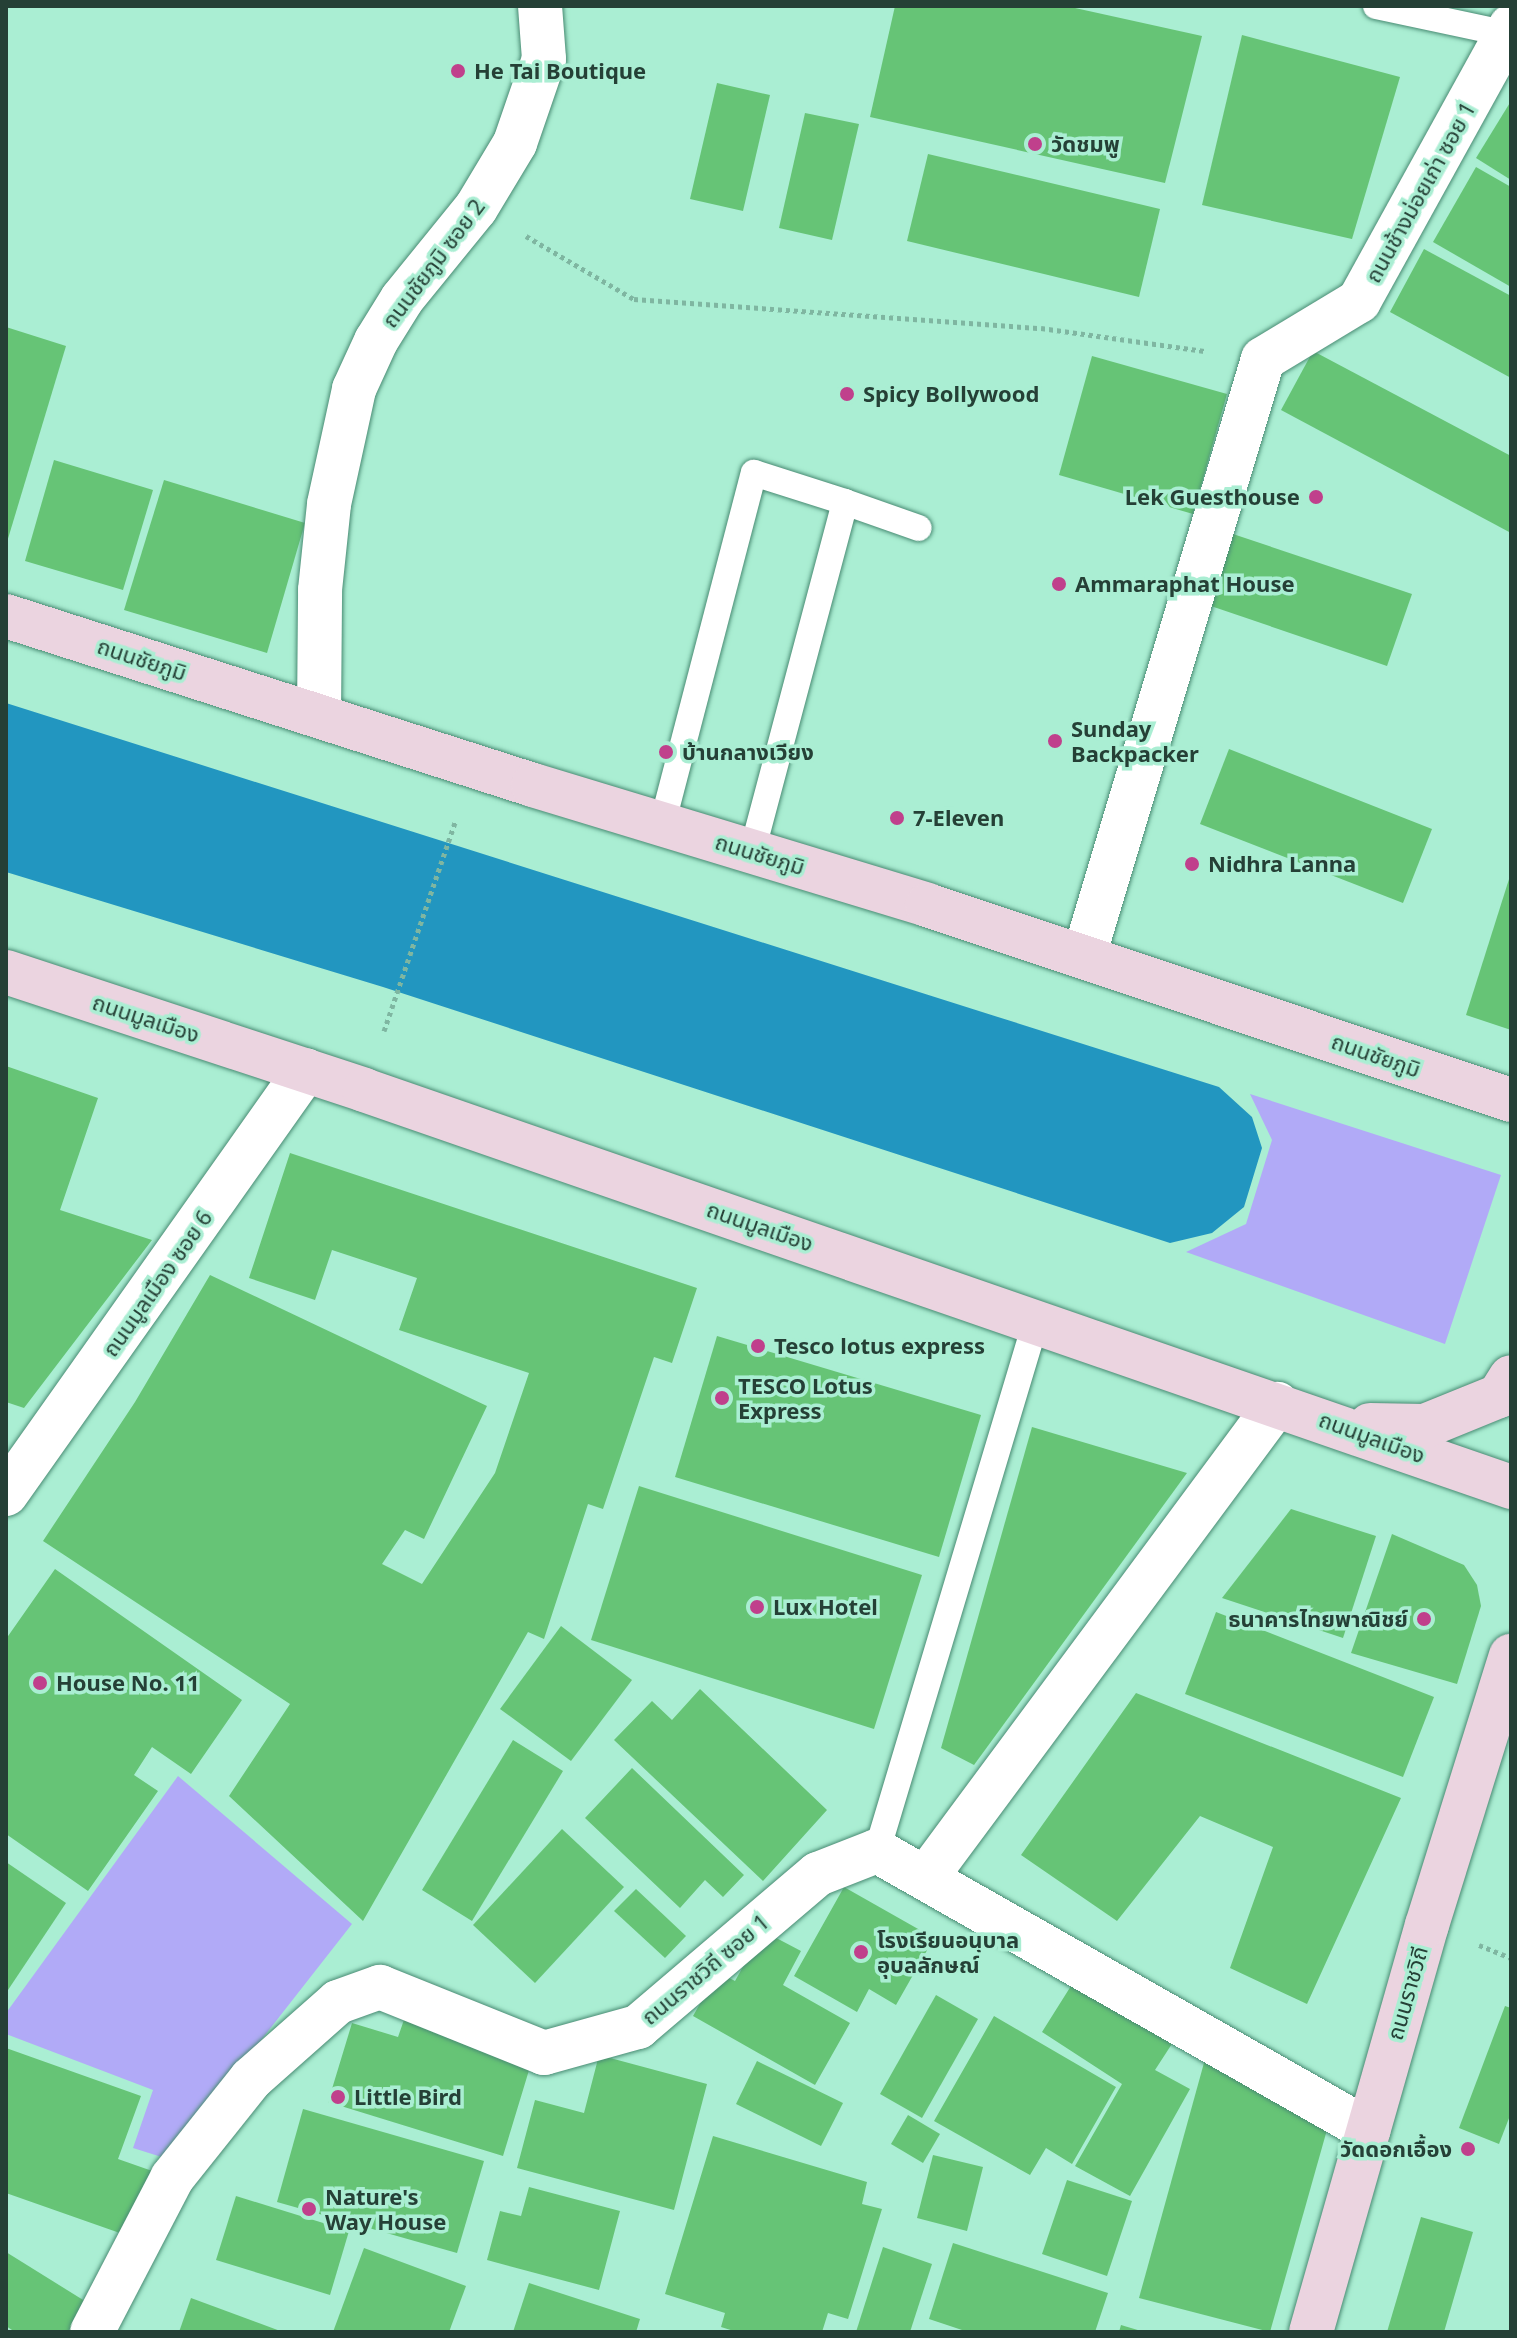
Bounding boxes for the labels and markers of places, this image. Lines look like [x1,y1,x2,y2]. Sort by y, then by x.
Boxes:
place label: He Tai Boutique [474,58,646,84]
marker: He Tai Boutique [449,62,467,80]
place label: วัดชมพู [1051,131,1120,157]
marker: วัดชมพู [1026,135,1044,153]
place label: Spicy Bollywood [863,381,1040,407]
marker: Spicy Bollywood [838,385,856,403]
place label: Lek Guesthouse [1125,484,1300,510]
marker: Lek Guesthouse [1307,488,1325,506]
place label: Ammaraphat House [1075,571,1295,597]
marker: Ammaraphat House [1050,575,1068,593]
place label: Sunday Backpacker [1071,715,1199,766]
marker: Sunday Backpacker [1046,732,1064,750]
place label: บ้านกลางเวียง [682,739,814,765]
marker: บ้านกลางเวียง [657,743,675,761]
place label: 7-Eleven [913,805,1004,831]
marker: 7-Eleven [888,809,906,827]
place label: Nidhra Lanna [1208,851,1356,877]
marker: Nidhra Lanna [1183,855,1201,873]
place label: Tesco lotus express [774,1333,985,1359]
marker: Tesco lotus express [749,1337,767,1355]
place label: TESCO Lotus Express [738,1372,873,1424]
marker: TESCO Lotus Express [713,1389,731,1407]
place label: Lux Hotel [773,1594,878,1620]
marker: Lux Hotel [748,1598,766,1616]
place label: ธนาคารไทยพาณิชย์ [1228,1606,1408,1632]
marker: ธนาคารไทยพาณิชย์ [1415,1610,1433,1628]
place label: House No. 11 [56,1670,199,1696]
marker: House No. 11 [31,1674,49,1692]
place label: โรงเรียนอนุบาล อุบลลักษณ์ [877,1926,1019,1978]
marker: โรงเรียนอนุบาล อุบลลักษณ์ [852,1943,870,1961]
place label: Little Bird [354,2084,462,2110]
marker: Little Bird [329,2088,347,2106]
place label: วัดดอกเอื้อง [1340,2136,1452,2162]
marker: วัดดอกเอื้อง [1459,2140,1477,2158]
place label: Nature's Way House [325,2183,446,2234]
marker: Nature's Way House [300,2200,318,2218]

